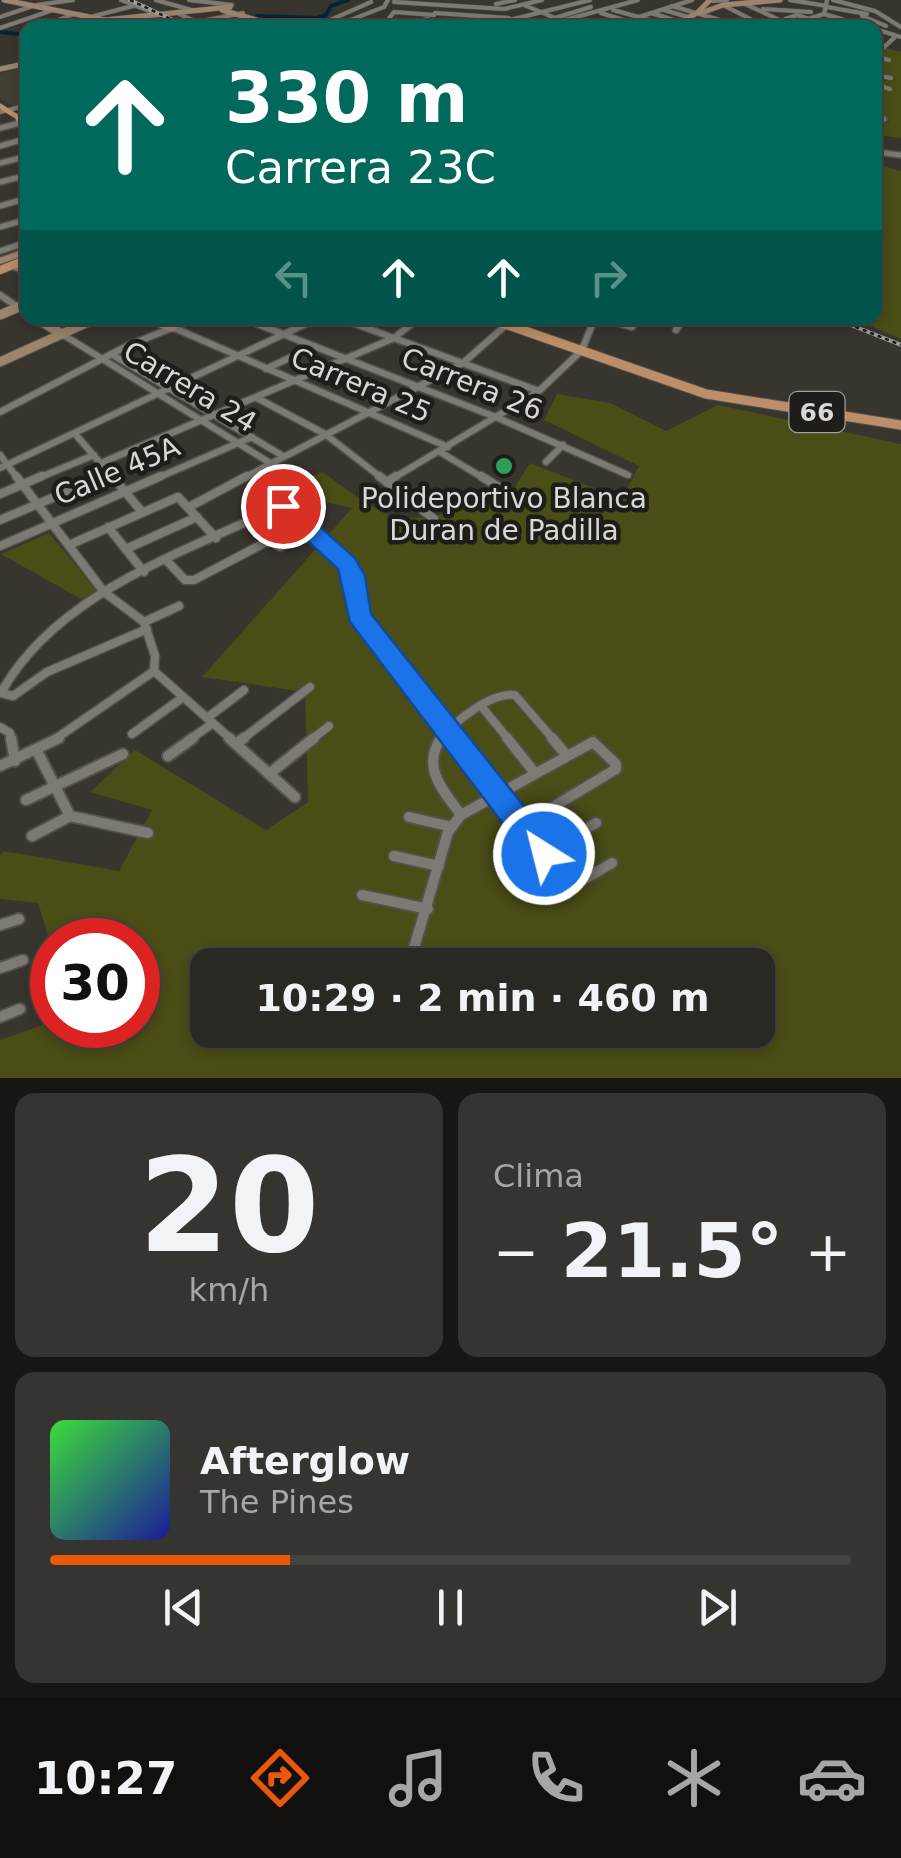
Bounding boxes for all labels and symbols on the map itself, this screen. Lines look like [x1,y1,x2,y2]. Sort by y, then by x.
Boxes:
street label: Carrera 24 [118,334,262,440]
street label: Carrera 25 [286,341,436,429]
street label: Carrera 26 [397,341,547,427]
road number: 66 [790,392,844,432]
street label: Calle 45A [49,430,185,512]
marker: Polideportivo Blanca Duran de Padilla [493,455,515,477]
pin [241,464,326,549]
place label: Polideportivo Blanca Duran de Padilla [361,482,647,547]
position arrow [492,802,596,906]
speed limit sign: 30 [30,918,160,1048]

